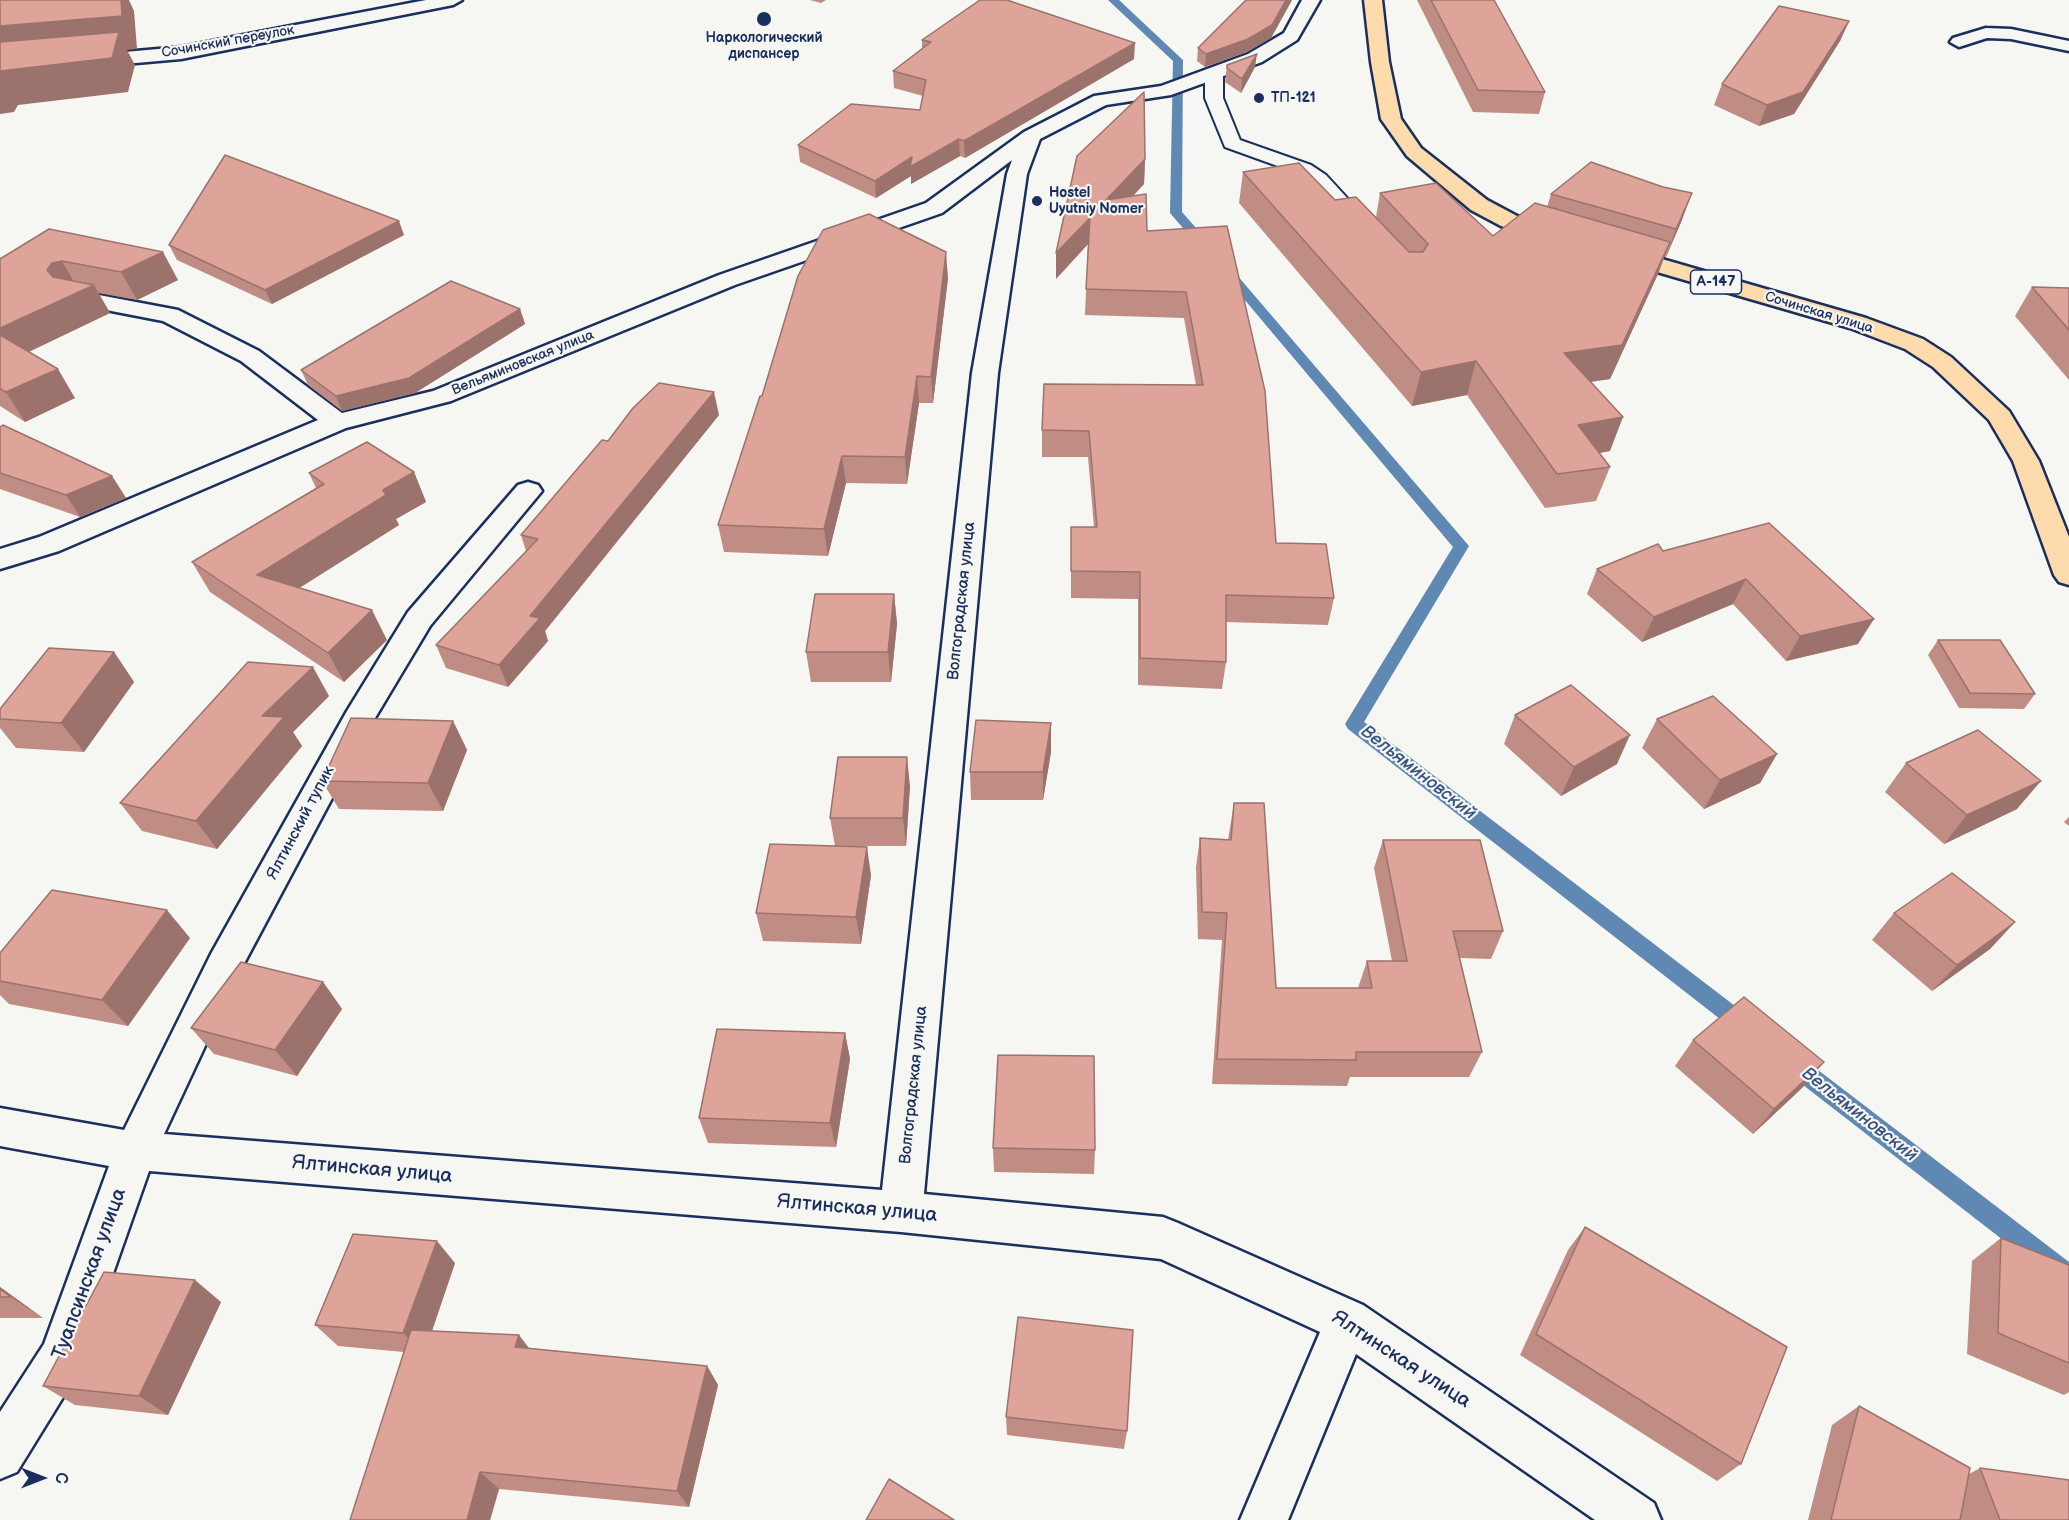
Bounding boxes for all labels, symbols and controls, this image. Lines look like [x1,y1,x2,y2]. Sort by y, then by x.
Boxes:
marker: Наркологический диспансер [755,10,773,28]
street label: Сочинский переулок [160,22,296,62]
place label: Наркологический диспансер [705,30,823,62]
place label: ТП-121 [1271,90,1316,106]
marker: ТП-121 [1252,91,1266,105]
place label: Hostel Uyutniy Nomer [1049,185,1143,218]
marker: Hostel Uyutniy Nomer [1030,194,1044,208]
road number: А-147 [1690,270,1742,294]
street label: Сочинская улица [1763,289,1875,337]
street label: Вельяминовская улица [450,327,596,399]
street label: Волгоградская улица [944,521,980,681]
water label: Вельяминовский [1356,721,1480,825]
street label: Ялтинский тупик [263,763,339,883]
street label: Волгоградская улица [896,1005,932,1165]
water label: Вельяминовский [1797,1063,1921,1167]
street label: Ялтинская улица [291,1151,453,1189]
street label: Туапсинская улица [48,1185,132,1363]
street label: Ялтинская улица [776,1190,938,1228]
street label: Ялтинская улица [1327,1306,1475,1414]
north arrow [12,1448,72,1508]
text: С [51,1472,70,1484]

